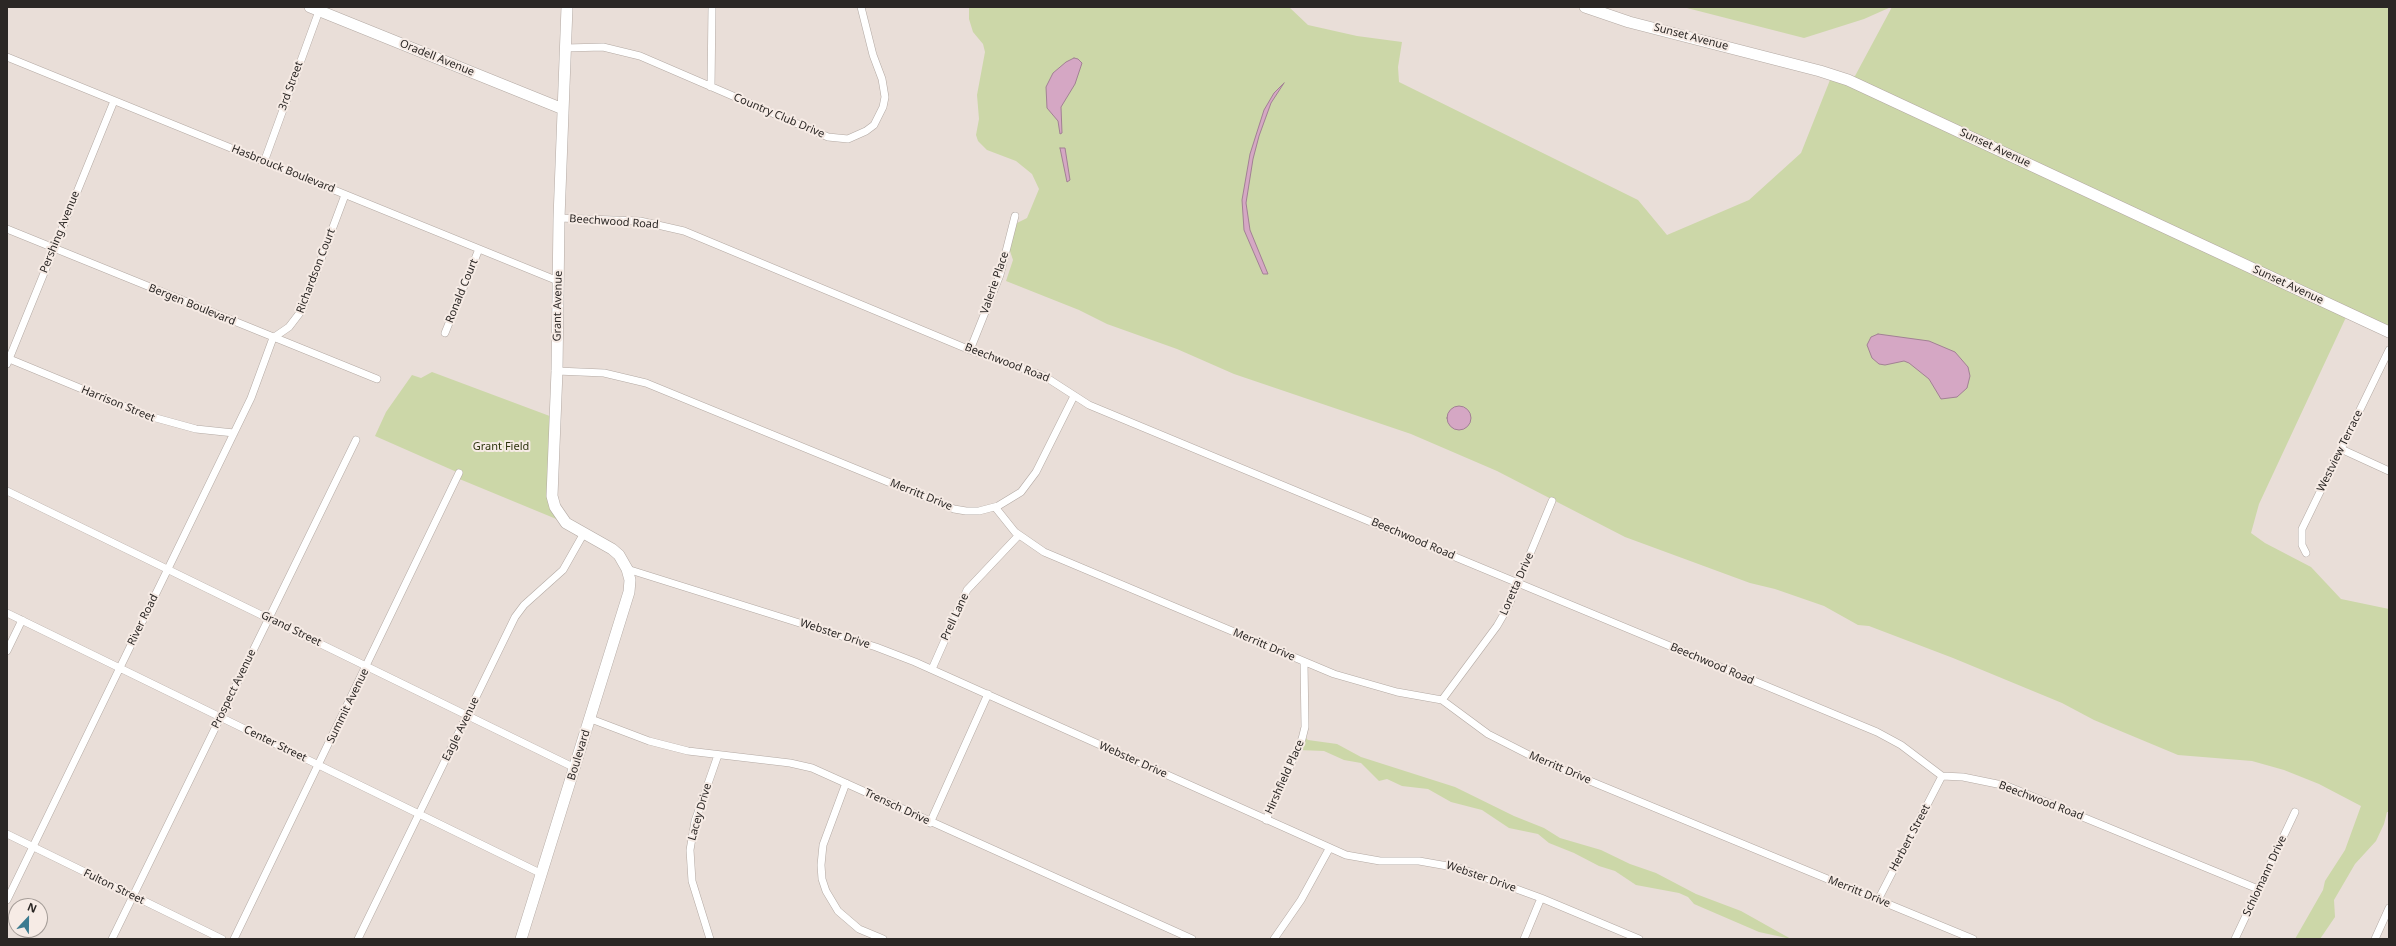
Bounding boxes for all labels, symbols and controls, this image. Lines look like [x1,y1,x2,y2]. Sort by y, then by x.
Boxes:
street label: Sunset Avenue [1652,21,1730,53]
street label: Oradell Avenue [398,37,476,79]
street label: 3rd Street [276,60,306,112]
street label: Country Club Drive [731,91,827,141]
street label: Sunset Avenue [1958,126,2032,170]
street label: Hasbrouck Boulevard [229,142,337,196]
street label: Pershing Avenue [38,189,82,275]
street label: Beechwood Road [569,212,659,232]
street label: Richardson Court [294,227,338,315]
street label: Valerie Place [978,250,1012,316]
street label: Ronald Court [443,257,481,325]
street label: Sunset Avenue [2251,263,2325,307]
street label: Grant Avenue [551,271,565,341]
street label: Bergen Boulevard [147,282,237,328]
street label: Beechwood Road [963,341,1051,385]
street label: Harrison Street [79,383,157,425]
street label: Westview Terrace [2314,408,2366,494]
park label: Grant Field [473,440,529,454]
street label: Merritt Drive [888,476,954,514]
street label: Beechwood Road [1369,515,1457,563]
street label: Loretta Drive [1497,551,1537,617]
street label: Prell Lane [938,591,972,643]
street label: River Road [125,592,161,648]
street label: Grand Street [259,609,323,649]
street label: Webster Drive [798,616,872,652]
street label: Merritt Drive [1231,626,1297,664]
street label: Beechwood Road [1668,640,1756,688]
street label: Prospect Avenue [209,647,259,731]
street label: Summit Avenue [324,666,372,746]
street label: Eagle Avenue [440,695,482,763]
street label: Center Street [241,723,309,765]
street label: Boulevard [565,728,593,782]
street label: Hirshfield Place [1263,738,1307,816]
street label: Webster Drive [1097,739,1169,781]
street label: Merritt Drive [1527,749,1593,787]
street label: Beechwood Road [1997,779,2085,823]
street label: Lacey Drive [686,782,714,842]
street label: Trensch Drive [862,786,932,828]
street label: Herbert Street [1887,802,1933,874]
street label: Schlomann Drive [2240,833,2290,919]
street label: Webster Drive [1444,859,1518,895]
street label: Fulton Street [81,867,147,907]
street label: Merritt Drive [1826,873,1892,911]
north arrow [8,898,48,938]
text: N [25,899,39,916]

